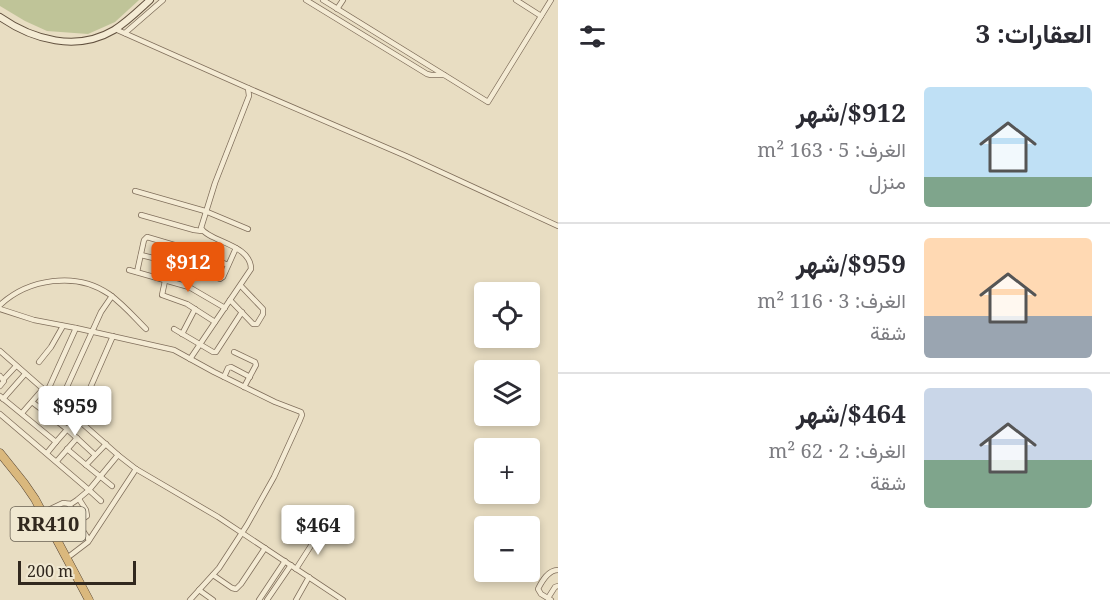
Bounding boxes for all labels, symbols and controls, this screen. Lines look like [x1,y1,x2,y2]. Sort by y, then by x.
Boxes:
text: العقارات: 3 [975,15,1092,51]
icon: filters [576,20,609,53]
text: $912/شهر [796,94,906,130]
icon: home [972,111,1044,183]
text: الغرف: 5 · 163 m² [757,136,906,163]
text: منزل [869,168,906,195]
pin: $912 [152,242,224,293]
text: $959/شهر [796,245,906,281]
text: $912 [165,248,211,275]
icon: home [972,262,1044,334]
map controls [474,282,540,582]
button: locate [474,282,540,348]
text: الغرف: 3 · 116 m² [757,287,906,314]
text: شقة [870,319,906,346]
button: layers [474,360,540,426]
pin: $959 [39,386,111,437]
text: $959 [52,392,98,419]
text: $464/شهر [796,395,906,431]
icon: home [972,412,1044,484]
text: الغرف: 2 · 62 m² [768,437,906,464]
button: + [474,438,540,504]
text: شقة [870,469,906,496]
pin: $464 [282,505,354,556]
road number: RR410 [10,507,86,541]
text: $464 [295,511,341,538]
button: − [474,516,540,582]
scale bar [18,558,136,586]
text: 200 m [27,560,73,582]

